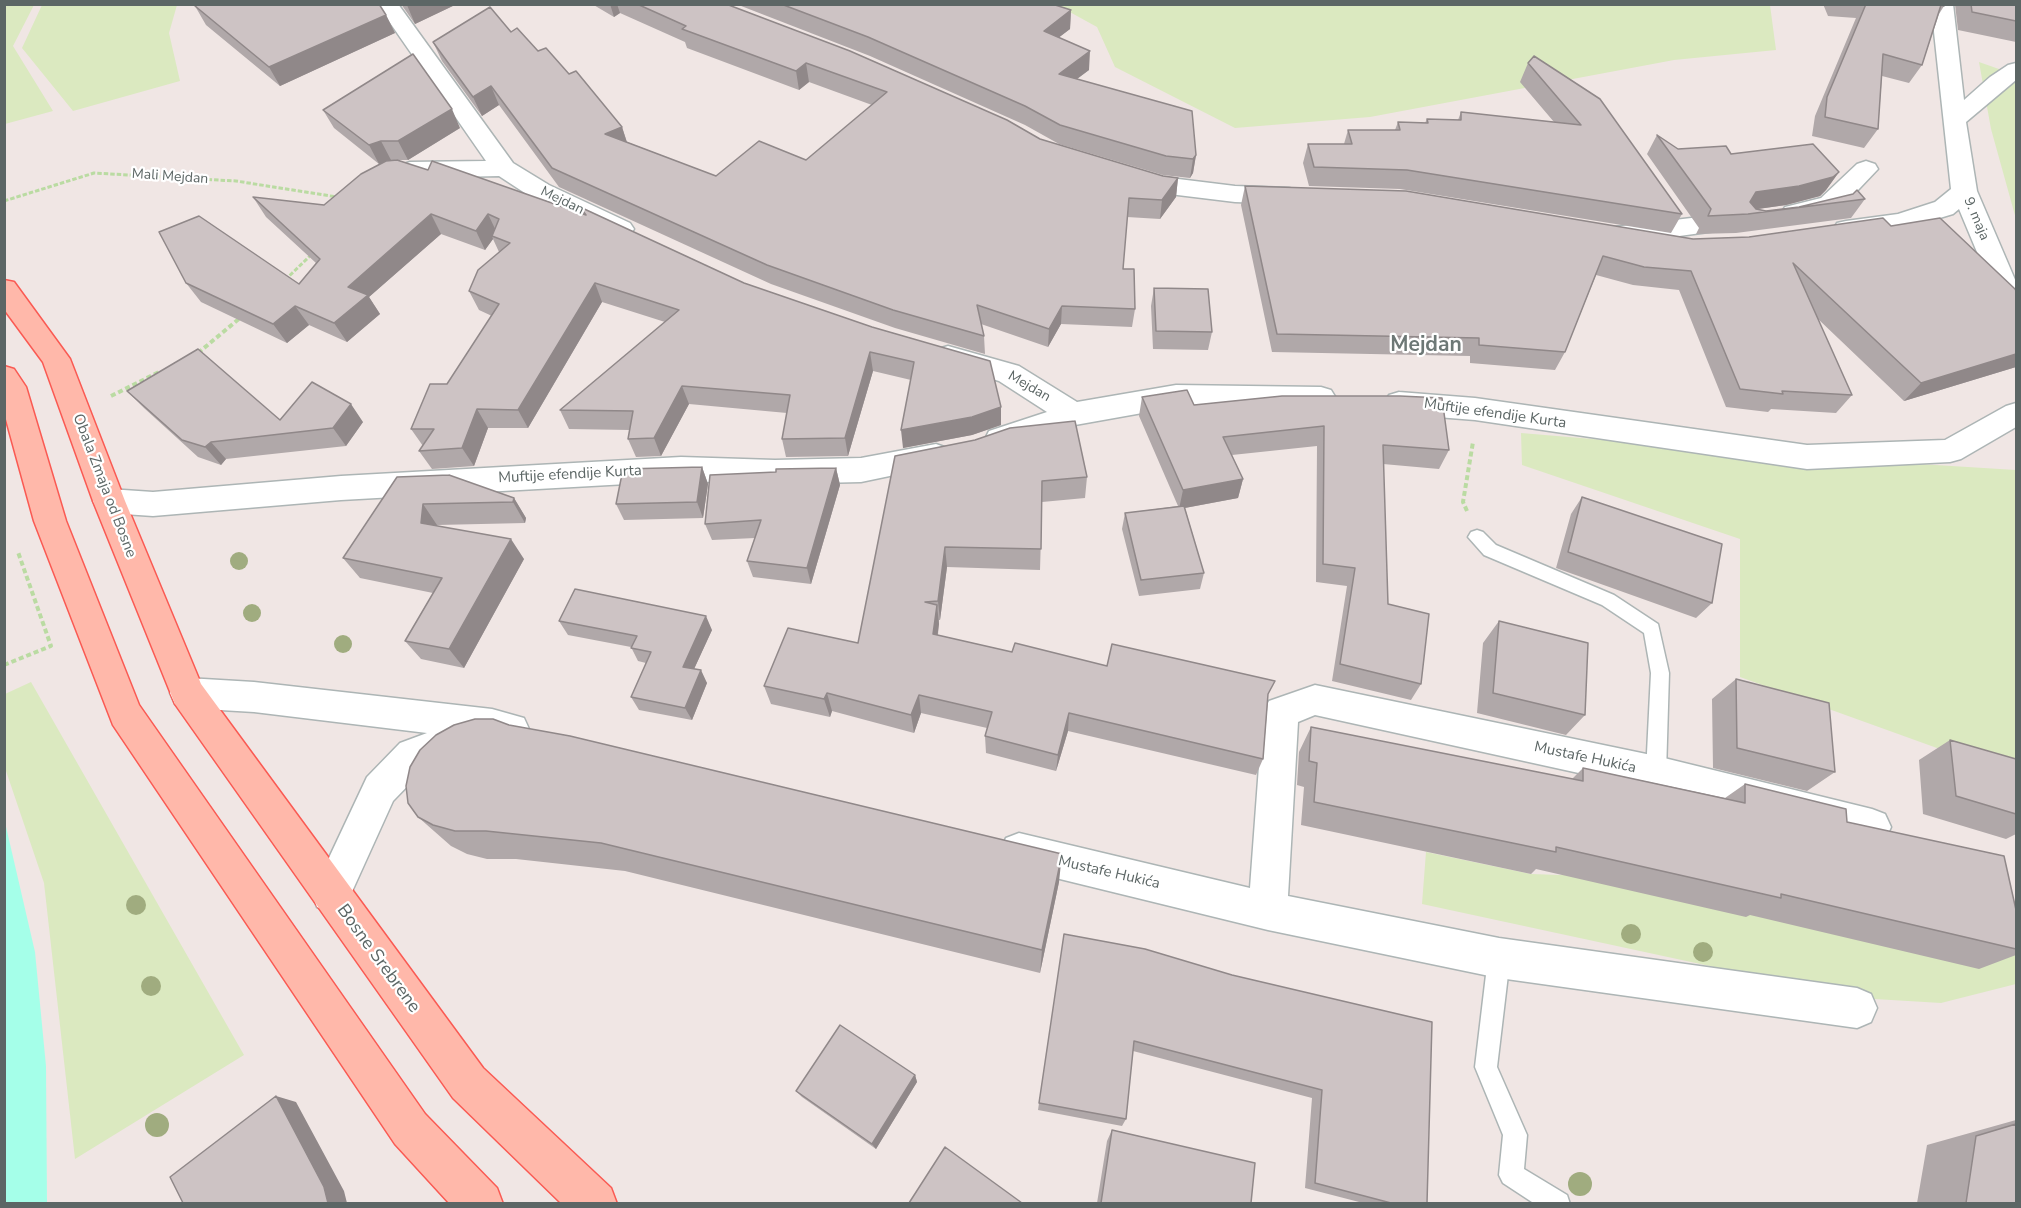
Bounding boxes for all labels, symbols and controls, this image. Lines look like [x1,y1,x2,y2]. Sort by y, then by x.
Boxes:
street label: Mali Mejdan [131,166,209,188]
street label: Mejdan [538,183,586,219]
street label: 9. maja [1959,195,1993,243]
district label: Mejdan [1390,333,1462,359]
street label: Mejdan [1005,368,1053,406]
street label: Muftije efendije Kurta [1423,395,1567,433]
street label: Obala Zmaja od Bosne [68,412,140,560]
street label: Muftije efendije Kurta [498,462,642,488]
street label: Mustafe Hukića [1532,738,1638,778]
street label: Mustafe Hukića [1056,853,1162,893]
street label: Bosne Srebrene [332,901,424,1017]

